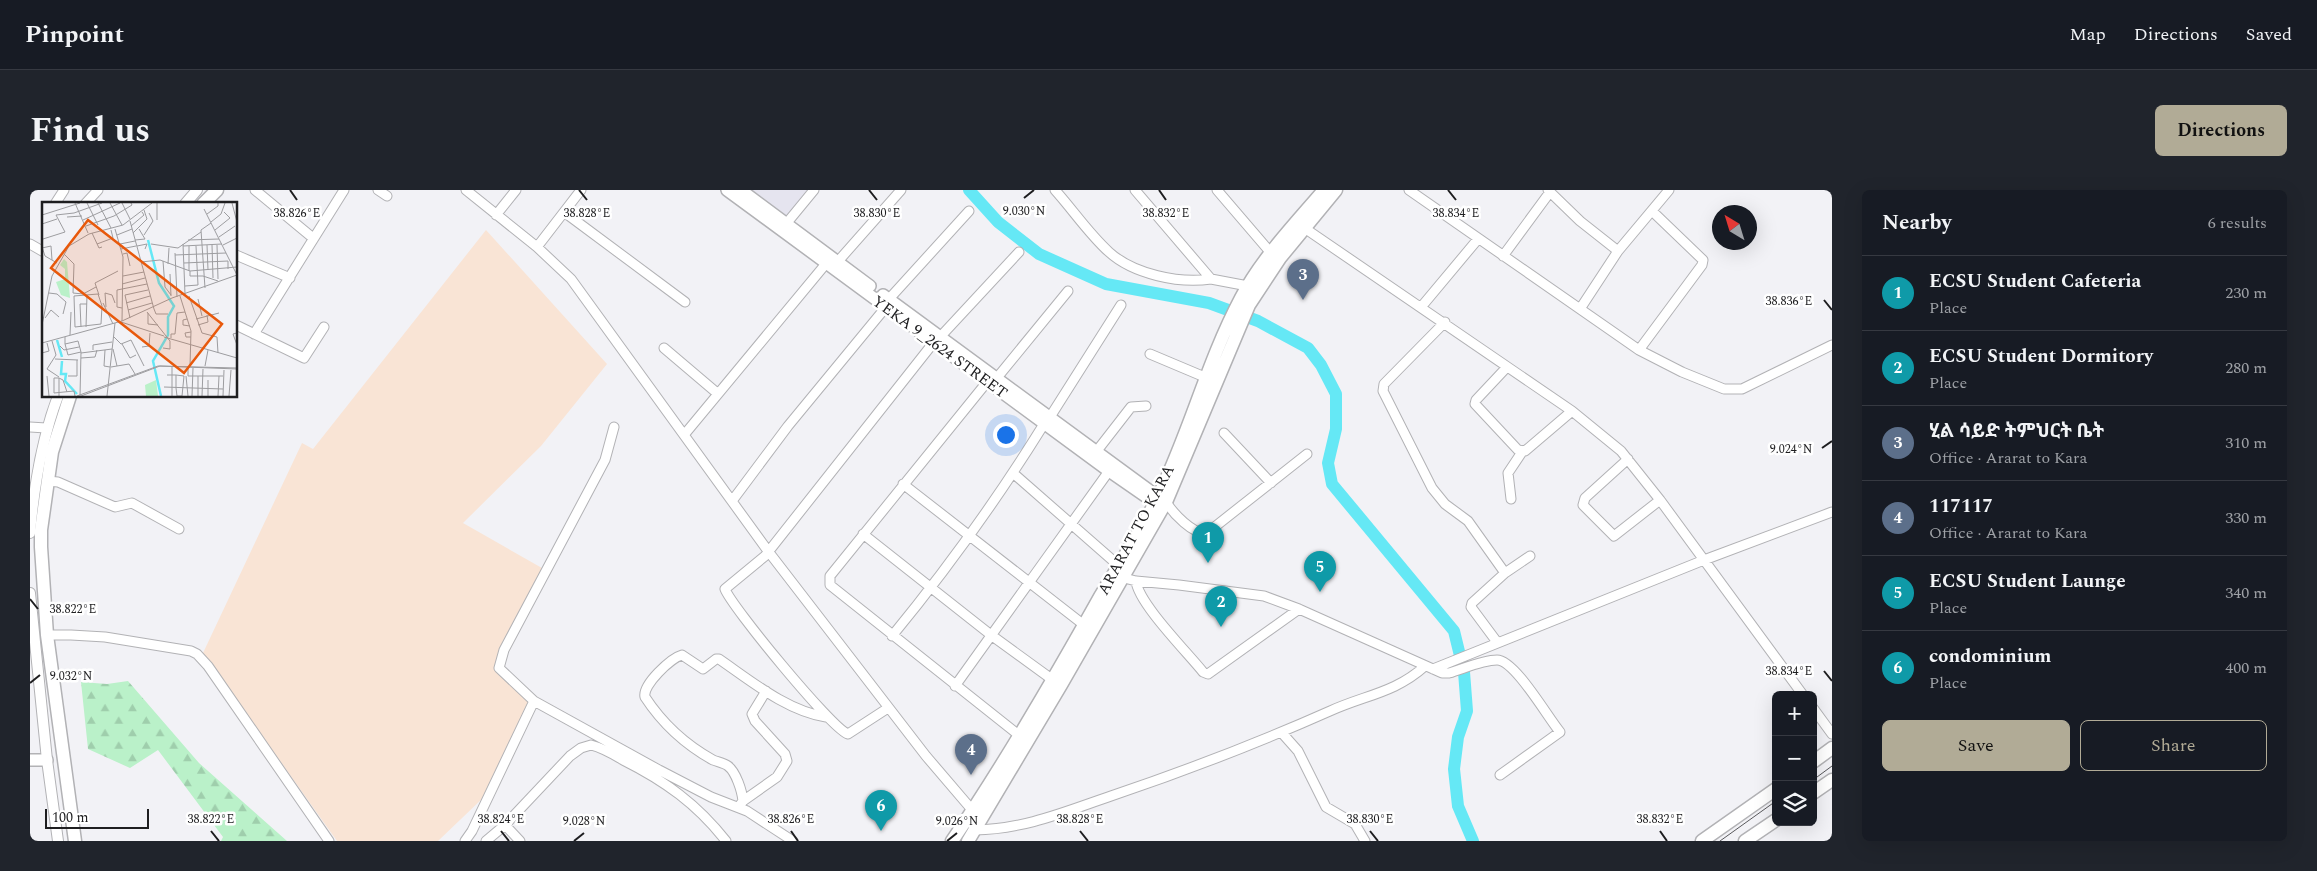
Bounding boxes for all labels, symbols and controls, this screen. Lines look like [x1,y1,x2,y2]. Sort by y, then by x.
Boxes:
text: Pinpoint [25,17,124,53]
text: Map [2070,21,2106,48]
text: Directions [2134,21,2218,48]
text: Saved [2246,21,2292,48]
text: Find us [30,104,150,157]
button: Directions [2155,105,2287,156]
inset map [42,202,238,398]
text: 9.030°N [1003,202,1045,221]
text: 38.826°E [274,204,320,223]
text: 38.828°E [564,204,610,223]
text: 38.830°E [854,204,900,223]
text: 38.832°E [1143,204,1189,223]
text: 38.834°E [1433,204,1479,223]
north arrow [1712,205,1757,250]
text: Nearby [1882,207,1952,239]
text: 6 results [2208,211,2267,235]
pin: 3 [1287,259,1319,300]
text: ECSU Student Cafeteria [1929,267,2141,296]
text: 1 [1894,281,1902,305]
text: 230 m [2225,281,2267,305]
street label: YEKA 9_2624 STREET [867,290,1013,405]
text: 38.836°E [1766,292,1812,311]
text: Place [1929,296,1967,320]
text: ECSU Student Dormitory [1929,342,2153,371]
text: 2 [1894,356,1902,380]
text: 280 m [2225,356,2267,380]
text: Place [1929,371,1967,395]
text: ሂል ሳይድ ትምህርት ቤት [1929,417,2104,446]
your location [993,422,1019,448]
text: 3 [1894,431,1902,455]
text: 310 m [2225,431,2267,455]
text: 9.024°N [1770,440,1812,459]
text: Office · Ararat to Kara [1929,446,2087,470]
street label: ARARAT TO KARA [1091,460,1181,600]
text: 117117 [1929,492,1993,521]
text: 4 [1894,506,1902,530]
text: 330 m [2225,506,2267,530]
text: Office · Ararat to Kara [1929,521,2087,545]
pin: 1 [1192,522,1224,563]
pin: 5 [1304,551,1336,592]
text: ECSU Student Launge [1929,567,2126,596]
text: 5 [1894,581,1902,605]
text: 340 m [2225,581,2267,605]
pin: 2 [1205,586,1237,627]
text: Place [1929,596,1967,620]
text: 38.822°E [50,600,96,619]
text: condominium [1929,642,2051,671]
text: 6 [1894,656,1902,680]
text: 400 m [2225,656,2267,680]
text: 38.834°E [1766,662,1812,681]
text: 9.032°N [50,667,92,686]
text: Place [1929,671,1967,695]
map controls [1772,691,1817,826]
button: + [1772,691,1817,736]
button: Save [1882,720,2070,771]
button: Share [2080,720,2267,771]
pin: 4 [955,734,987,775]
button: − [1772,736,1817,781]
button: layers [1772,781,1817,826]
pin: 6 [865,790,897,831]
scale bar [45,806,149,829]
text: 100 m [52,807,89,828]
text: 38.822°E [188,810,234,829]
text: 38.824°E [478,810,524,829]
text: 38.826°E [768,810,814,829]
text: 38.828°E [1057,810,1103,829]
text: 38.830°E [1347,810,1393,829]
text: 38.832°E [1637,810,1683,829]
text: 9.028°N [563,812,605,831]
text: 9.026°N [936,812,978,831]

